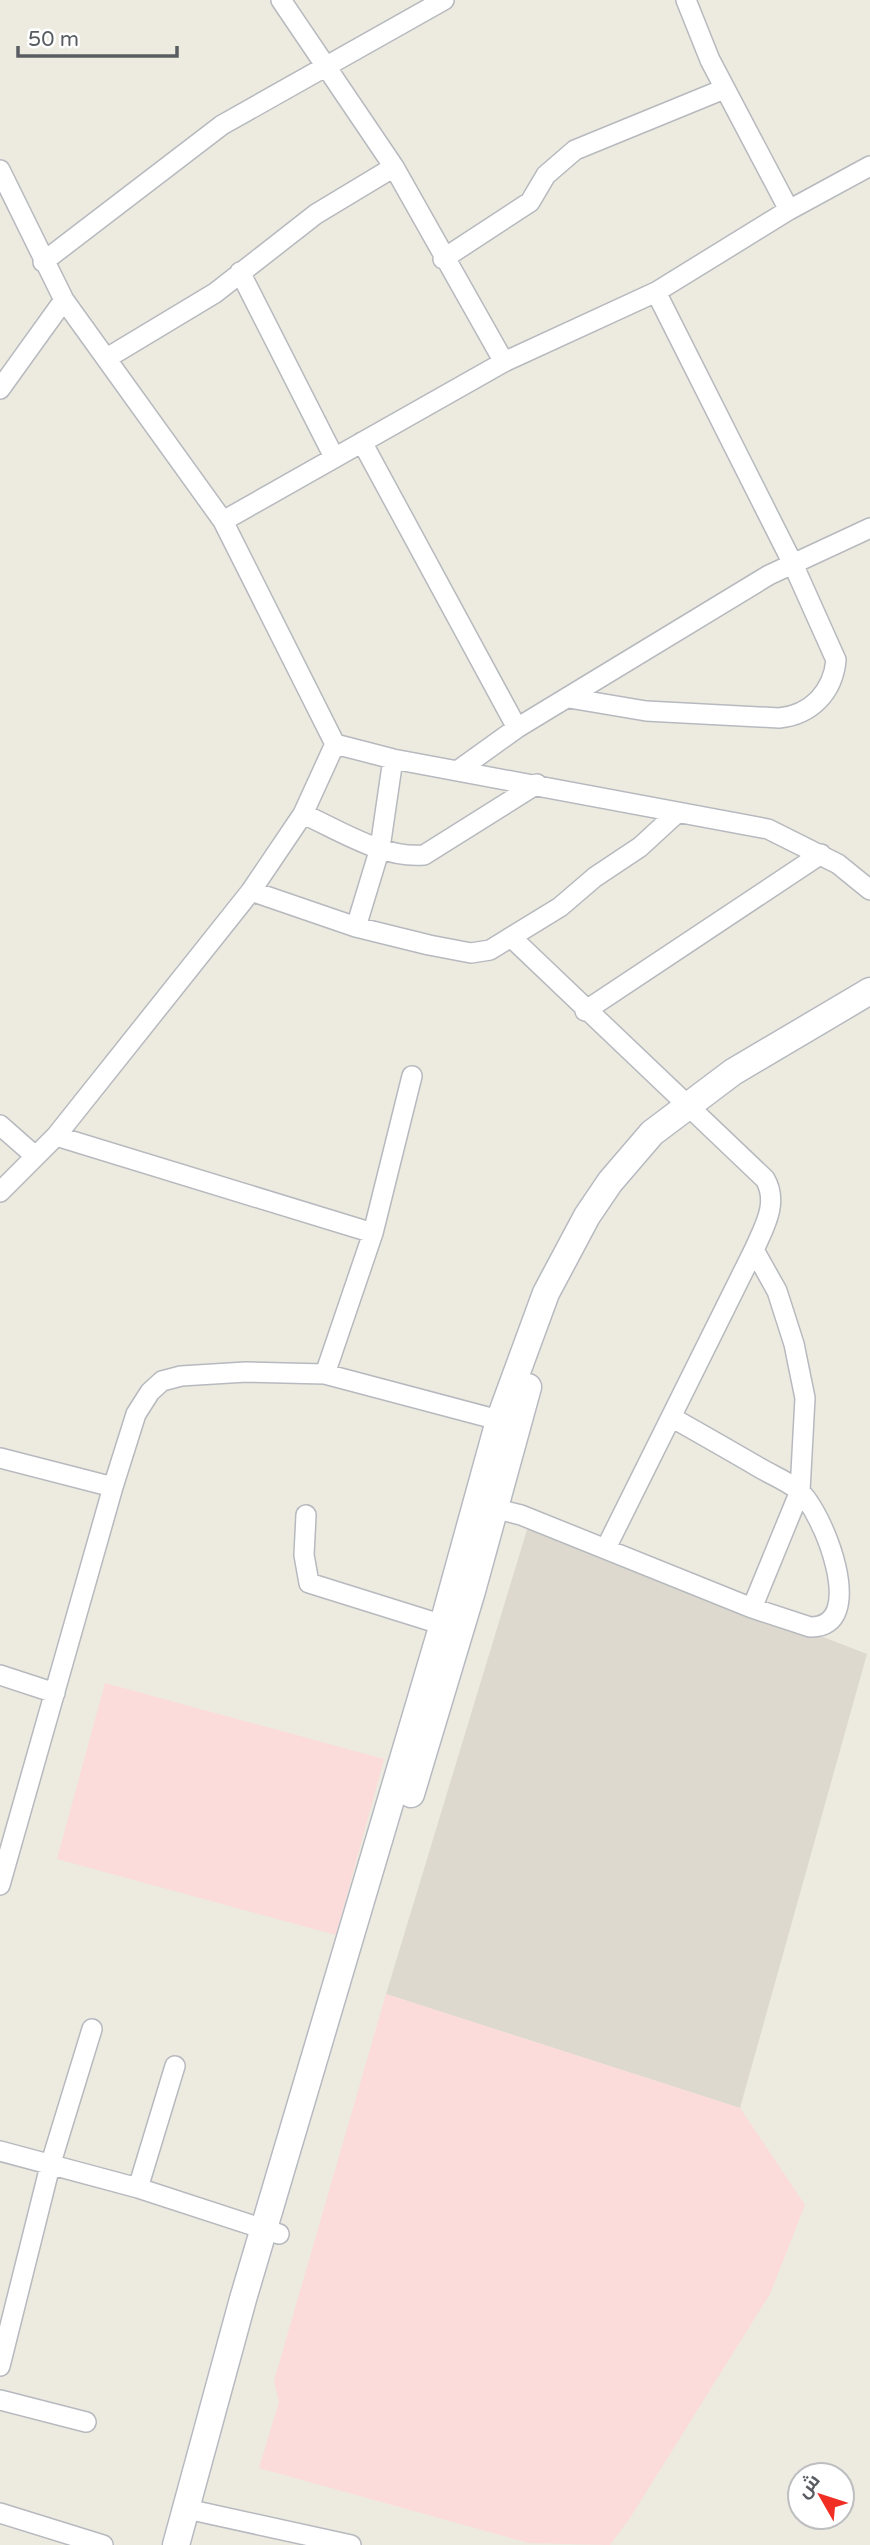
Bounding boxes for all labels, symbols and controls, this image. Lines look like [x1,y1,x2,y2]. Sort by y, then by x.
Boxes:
scale bar [18,14,177,58]
text: 50 m [28,27,79,52]
north arrow [786,2461,856,2531]
text: ش [792,2470,825,2502]

